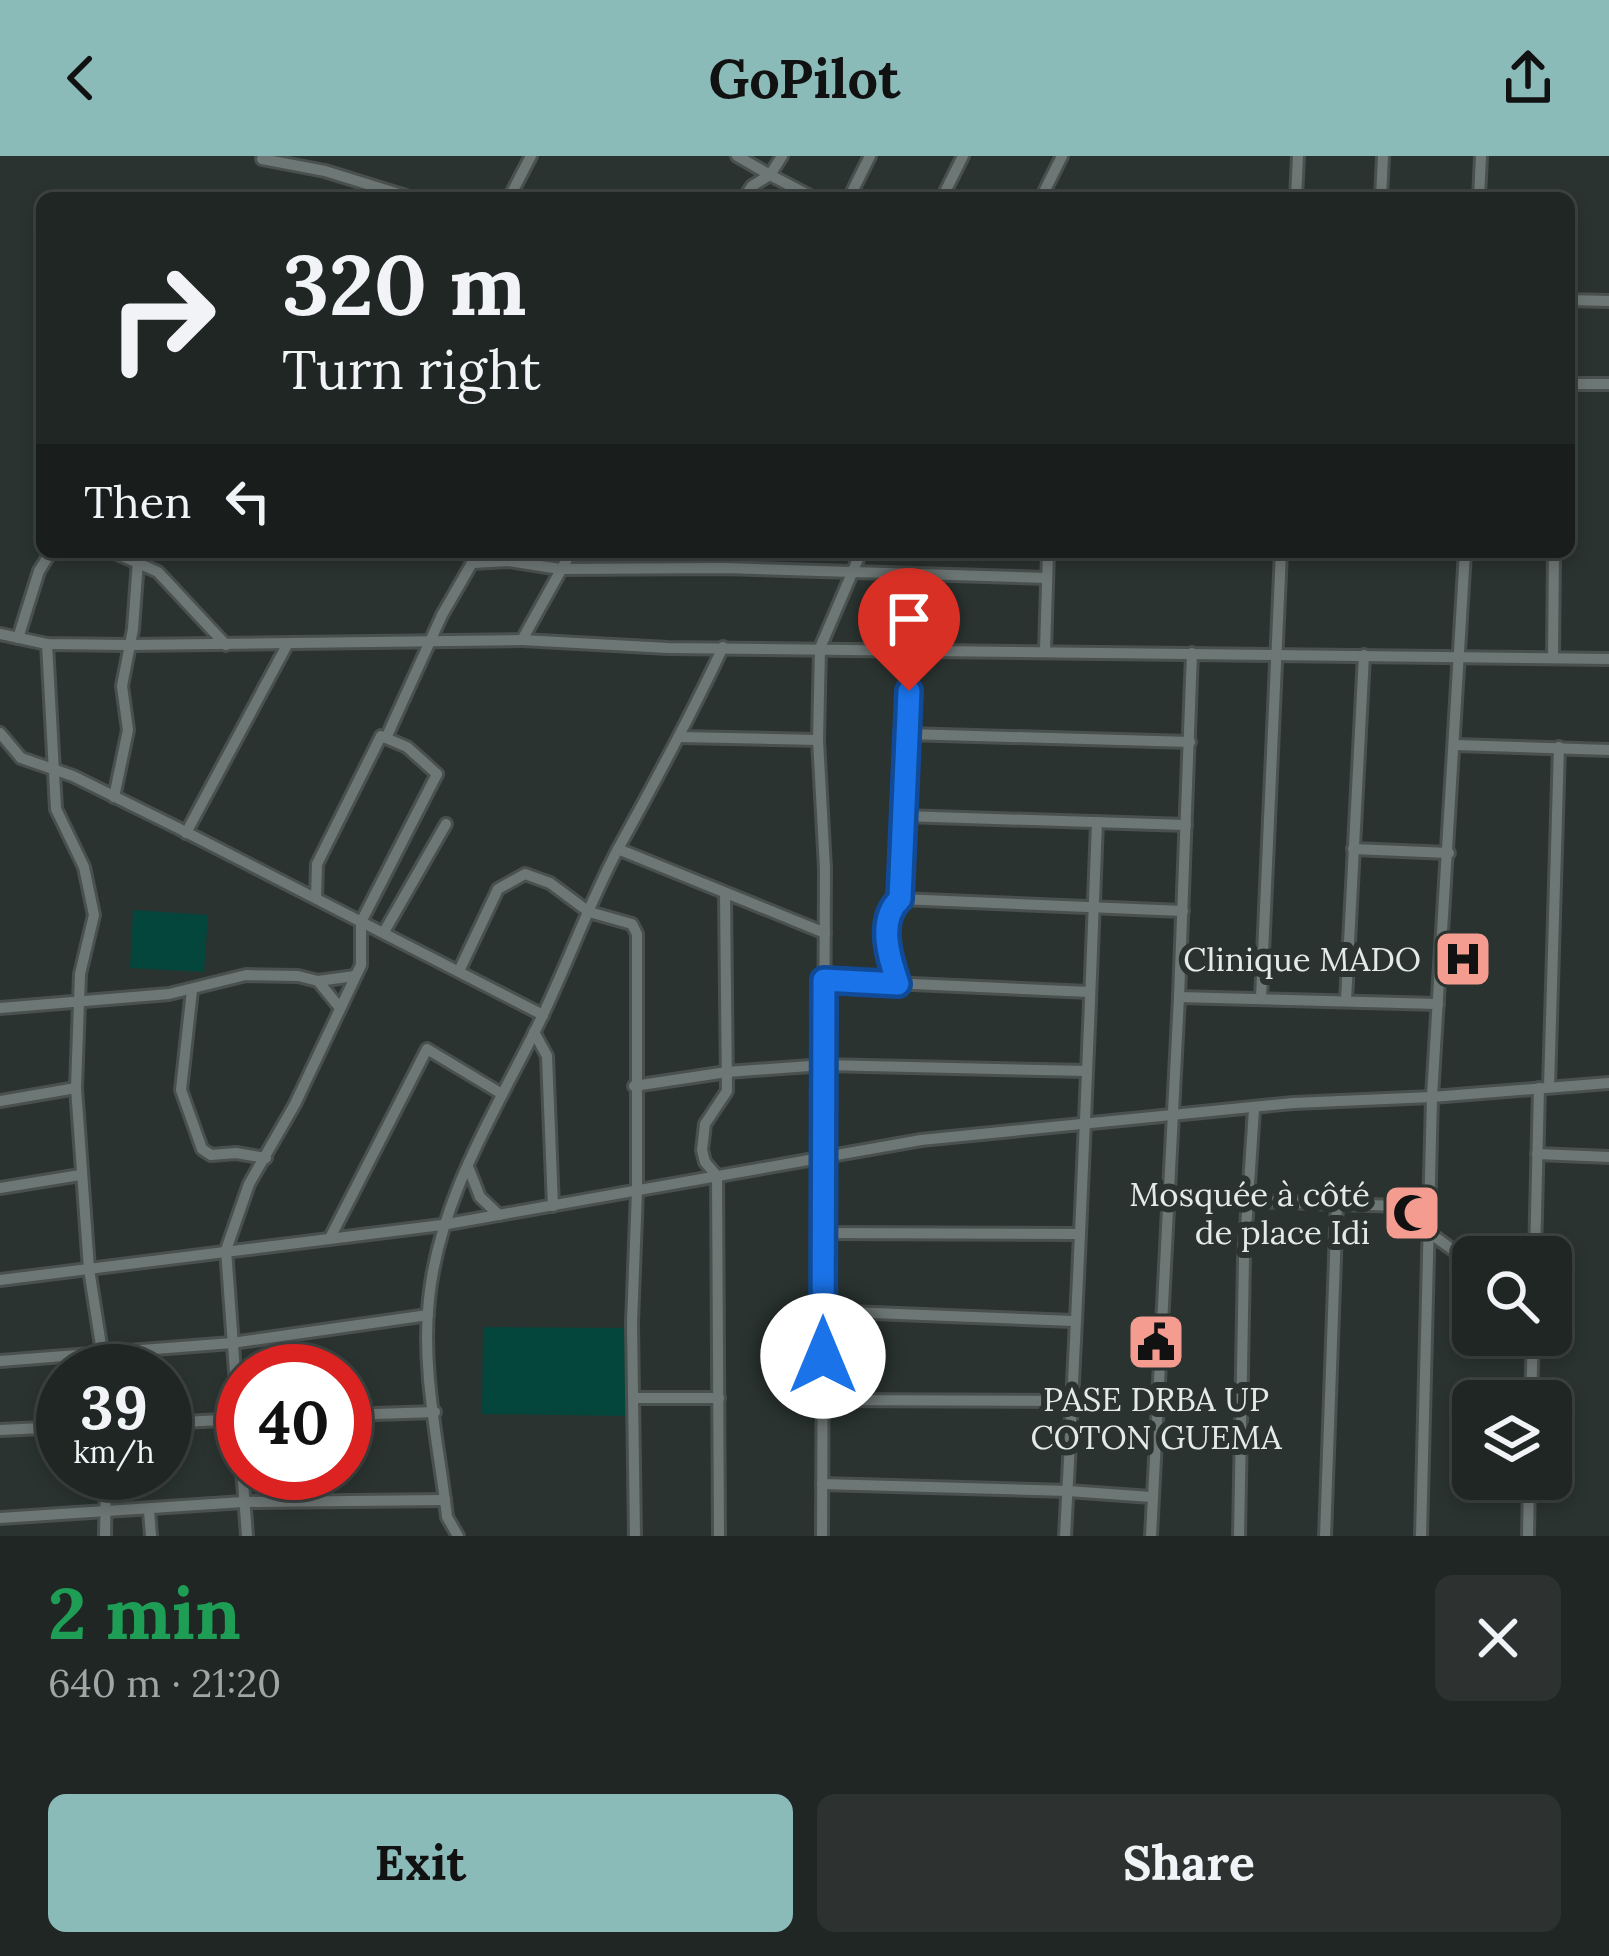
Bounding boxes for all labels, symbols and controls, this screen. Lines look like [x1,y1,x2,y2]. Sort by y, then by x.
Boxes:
text: GoPilot [709,44,900,113]
icon: back [48,45,114,111]
icon: share [1495,45,1561,111]
text: 320 m [282,230,527,338]
icon: right [84,240,240,396]
text: Turn right [282,335,541,404]
icon: left [215,468,281,534]
text: Then [84,473,191,530]
pin [858,568,960,691]
icon: arrive [876,586,942,652]
hospital icon: Clinique MADO [1432,928,1494,990]
place label: Clinique MADO [1183,938,1421,980]
place label: Mosquée à côté de place Idi [1129,1173,1370,1253]
mosque icon: Mosquée à côté de place Idi [1381,1182,1443,1244]
map controls [1452,1236,1572,1500]
button: search [1452,1236,1572,1356]
position arrow [760,1293,886,1419]
public building icon: PASE DRBA UP COTON GUEMA [1125,1311,1187,1373]
speed limit sign: 40 [216,1344,372,1500]
text: 39 [80,1369,148,1445]
place label: PASE DRBA UP COTON GUEMA [1030,1378,1283,1458]
button: layers [1452,1380,1572,1500]
text: km/h [73,1433,155,1471]
text: 2 min [48,1567,241,1659]
button: close [1435,1575,1561,1701]
text: 640 m · 21:20 [48,1658,281,1708]
button: Exit [48,1794,793,1932]
button: Share [817,1794,1561,1932]

